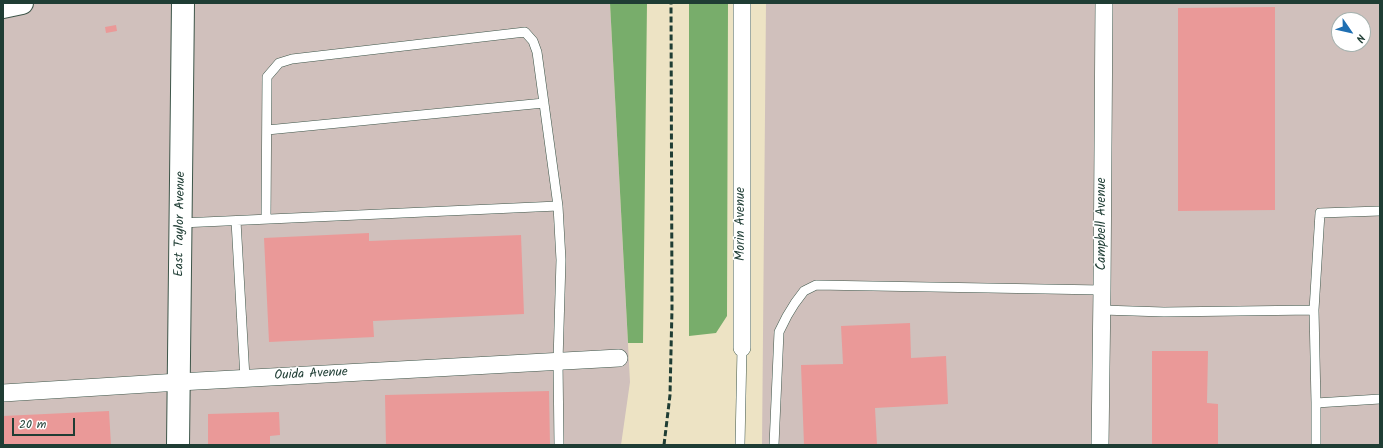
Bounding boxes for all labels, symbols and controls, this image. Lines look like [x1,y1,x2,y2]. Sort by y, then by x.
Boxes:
north arrow [1331,12,1371,52]
text: N [1351,30,1370,46]
street label: East Taylor Avenue [172,171,190,277]
street label: Campbell Avenue [1095,178,1111,270]
street label: Morin Avenue [734,187,750,261]
street label: Ouida Avenue [274,365,348,385]
scale bar [14,410,77,436]
text: 20 m [19,415,46,434]

